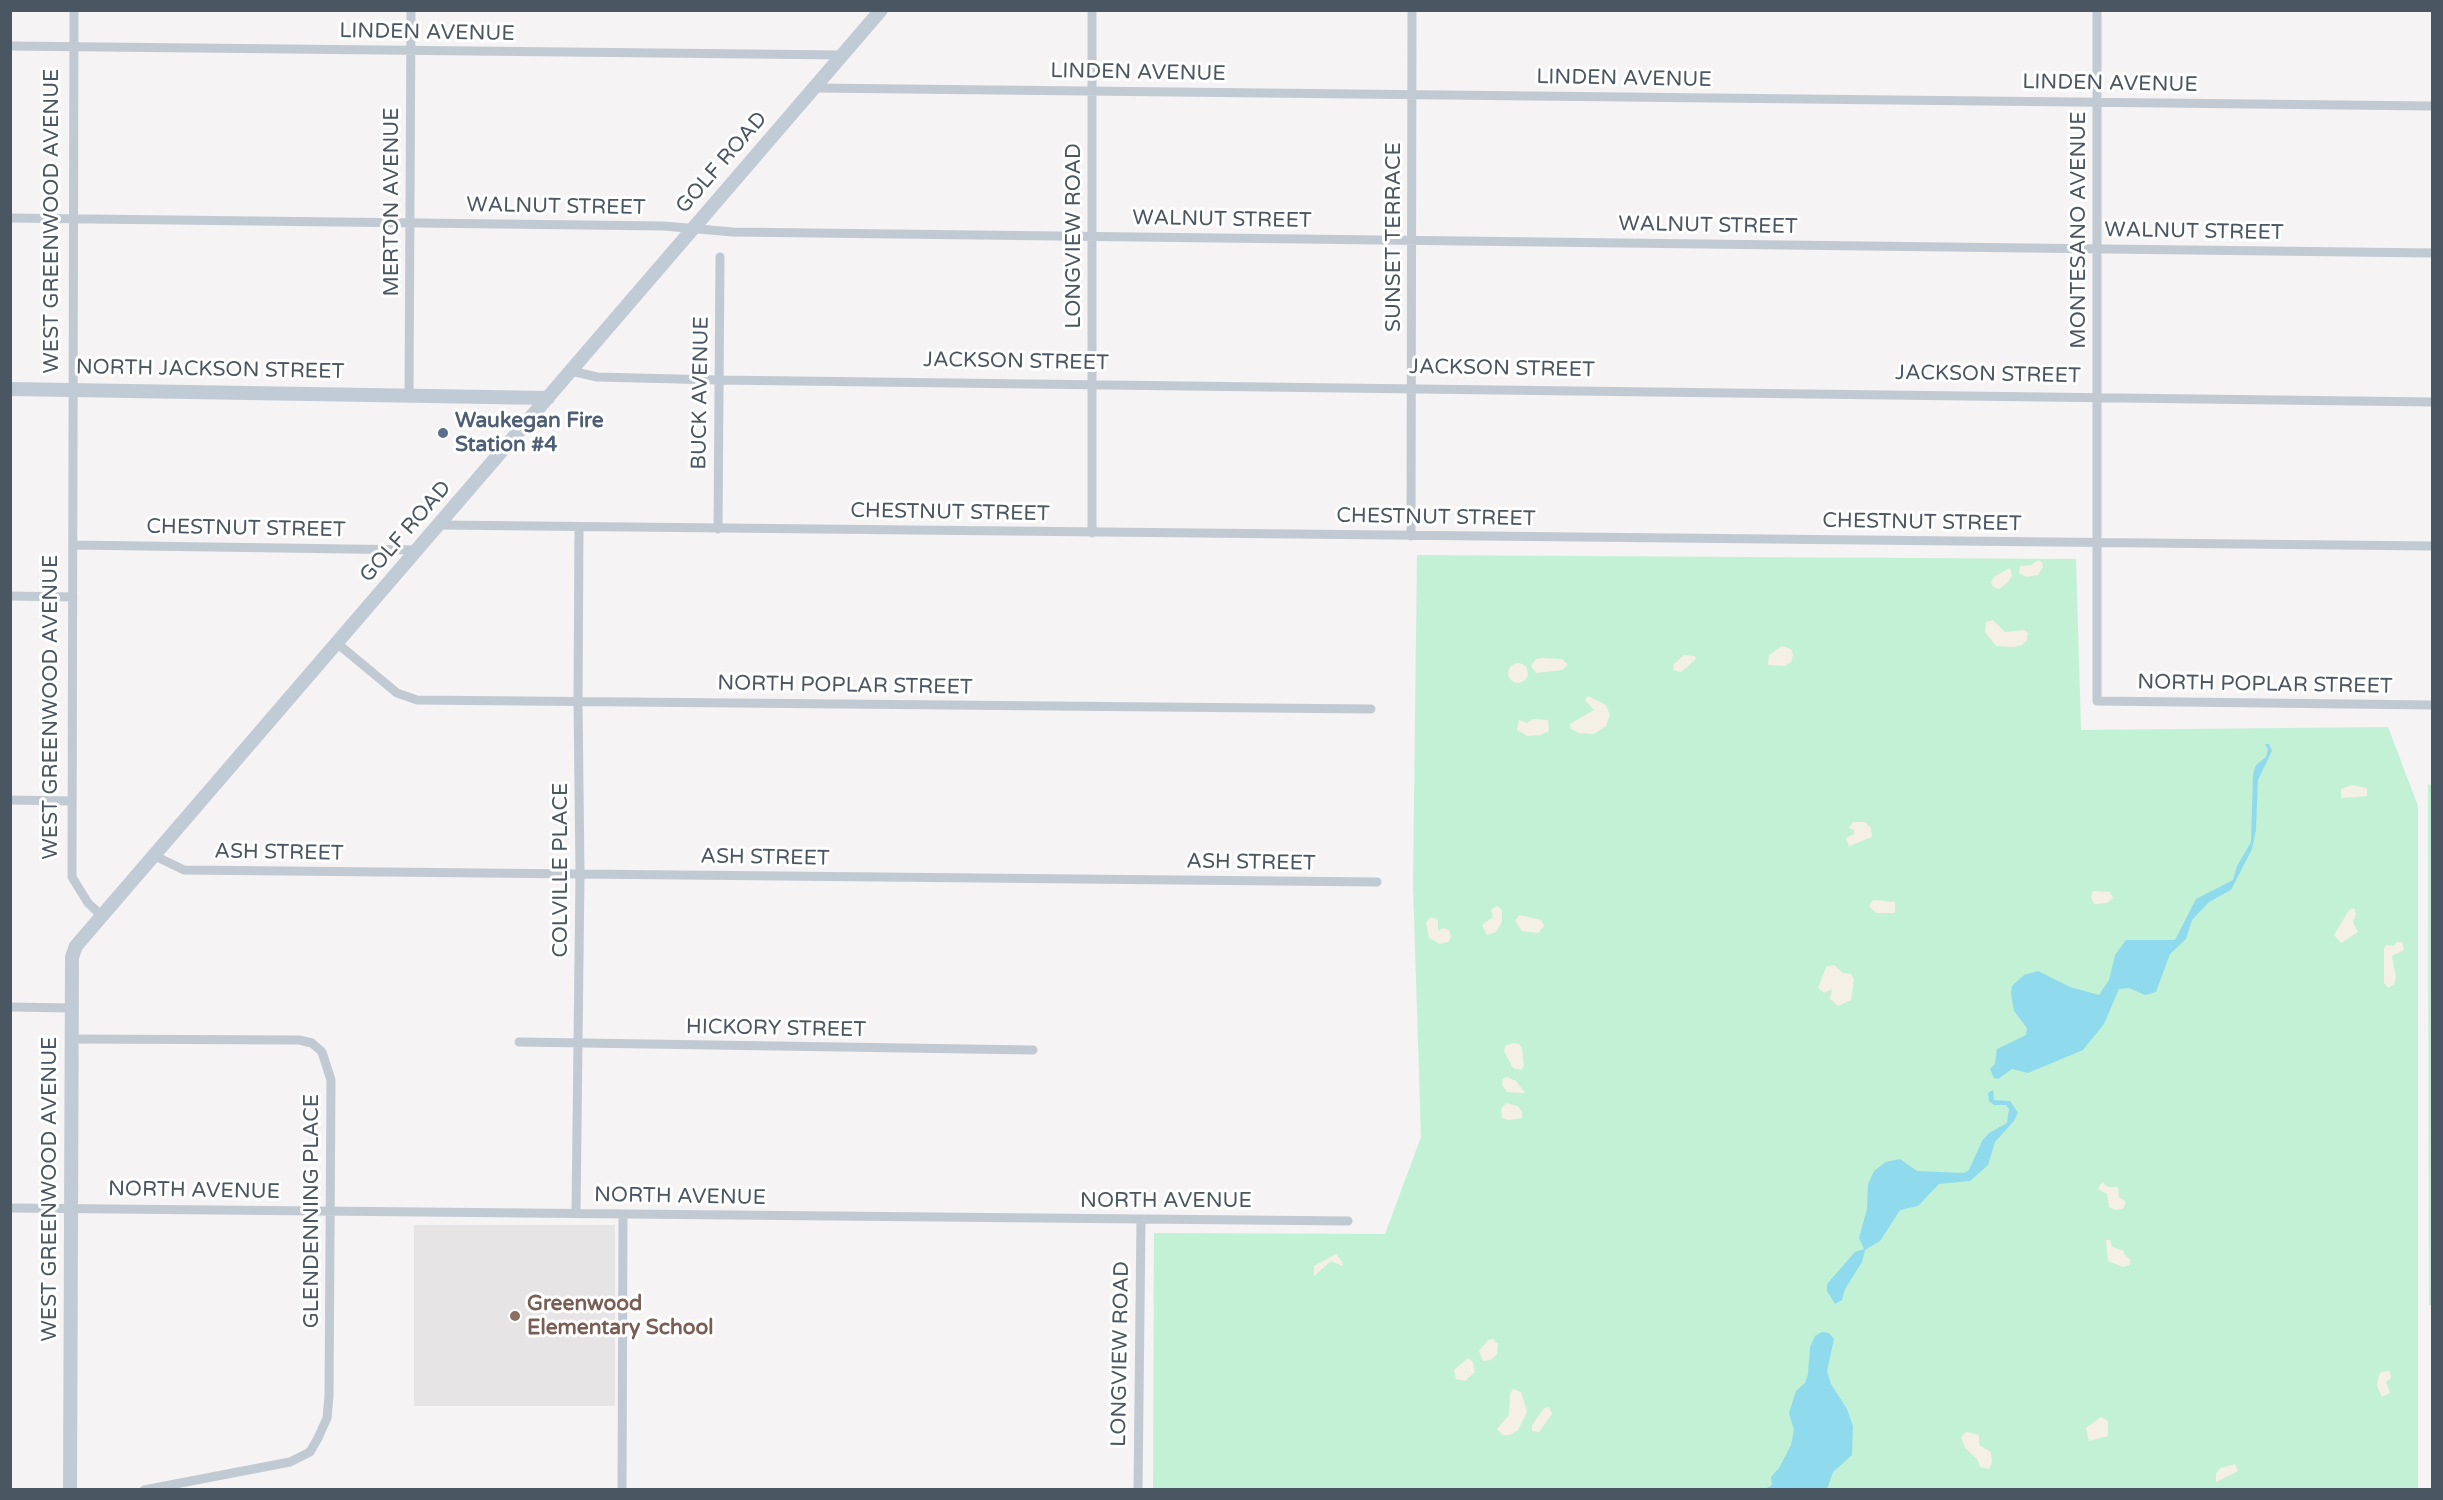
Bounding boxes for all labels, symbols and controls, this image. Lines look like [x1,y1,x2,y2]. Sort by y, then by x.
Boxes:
street label: LINDEN AVENUE [339,19,515,47]
street label: LINDEN AVENUE [1050,59,1226,87]
street label: LINDEN AVENUE [1536,65,1712,93]
street label: WEST GREENWOOD AVENUE [39,68,65,374]
street label: LINDEN AVENUE [2022,70,2198,98]
street label: MERTON AVENUE [379,107,405,297]
street label: GOLF ROAD [671,107,773,219]
street label: MONTESANO AVENUE [2066,111,2092,349]
street label: SUNSET TERRACE [1381,142,1407,332]
street label: LONGVIEW ROAD [1061,143,1087,329]
street label: WALNUT STREET [466,193,646,221]
street label: WALNUT STREET [1132,206,1312,234]
street label: WALNUT STREET [1618,212,1798,240]
street label: WALNUT STREET [2104,218,2284,246]
street label: BUCK AVENUE [687,316,715,470]
street label: JACKSON STREET [923,348,1109,376]
street label: NORTH JACKSON STREET [76,355,344,385]
street label: JACKSON STREET [1409,355,1595,383]
street label: JACKSON STREET [1895,361,2081,389]
place label: Waukegan Fire Station #4 [455,408,604,458]
marker: Waukegan Fire Station #4 [436,426,450,440]
street label: GOLF ROAD [355,476,457,588]
street label: CHESTNUT STREET [850,499,1050,527]
street label: CHESTNUT STREET [1336,504,1536,532]
street label: CHESTNUT STREET [1822,509,2022,537]
street label: CHESTNUT STREET [146,515,346,543]
street label: WEST GREENWOOD AVENUE [38,554,64,860]
street label: NORTH POPLAR STREET [2137,670,2393,700]
street label: NORTH POPLAR STREET [717,671,973,701]
street label: COLVILLE PLACE [548,782,574,958]
street label: ASH STREET [214,839,344,867]
street label: ASH STREET [700,844,830,872]
street label: ASH STREET [1186,849,1316,877]
street label: HICKORY STREET [686,1015,866,1043]
street label: WEST GREENWOOD AVENUE [37,1036,63,1342]
street label: GLENDENNING PLACE [299,1094,325,1328]
street label: NORTH AVENUE [108,1177,280,1205]
street label: NORTH AVENUE [594,1183,766,1211]
street label: NORTH AVENUE [1080,1188,1252,1214]
street label: LONGVIEW ROAD [1107,1261,1135,1447]
place label: Greenwood Elementary School [527,1291,714,1341]
marker: Greenwood Elementary School [508,1309,522,1323]

